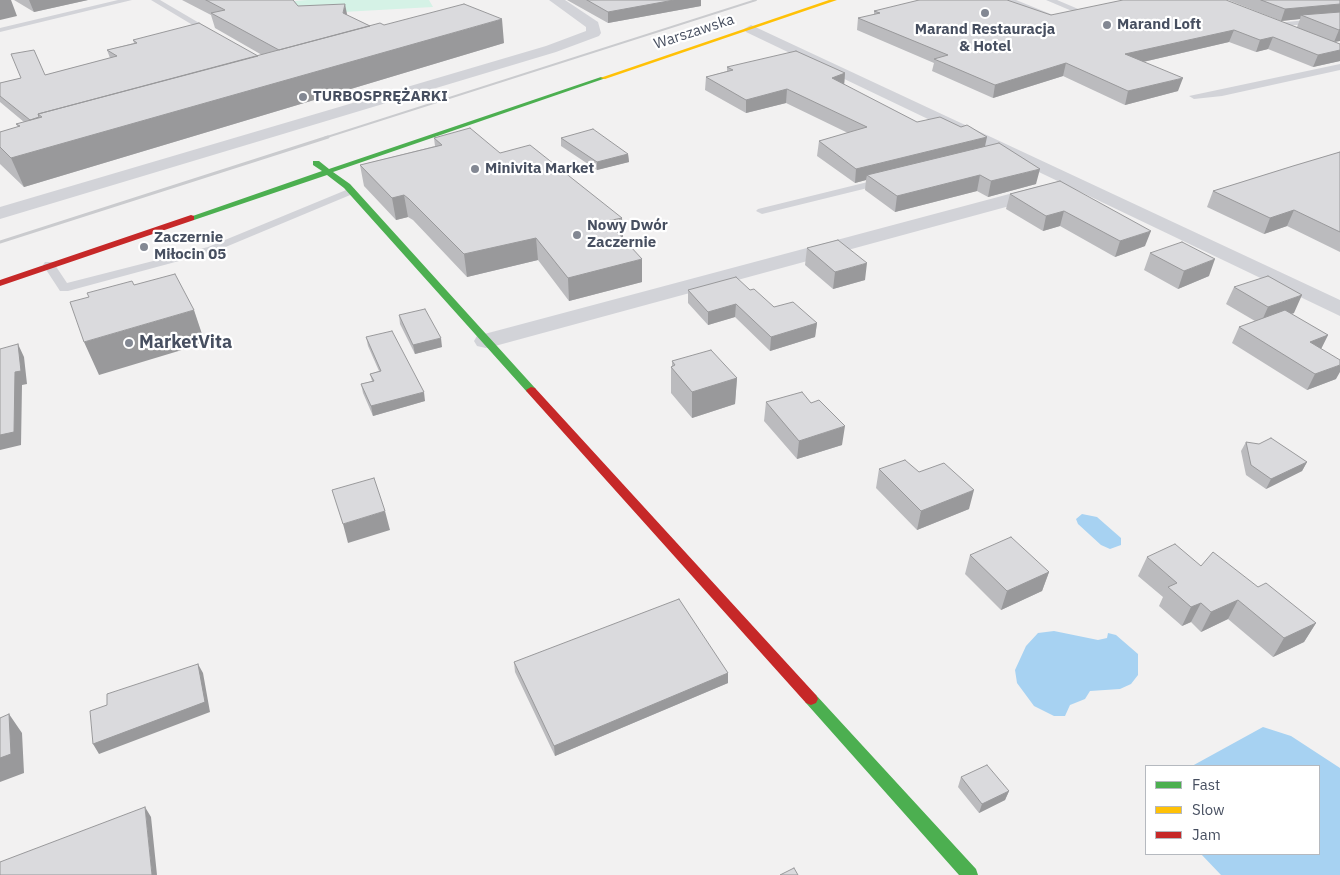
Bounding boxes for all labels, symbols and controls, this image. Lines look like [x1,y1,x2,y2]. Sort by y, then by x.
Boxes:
marker: Marand Restauracja & Hotel [979,7,991,19]
street label: Warszawska [652,11,736,53]
place label: Marand Loft [1117,16,1201,34]
marker: Marand Loft [1101,19,1113,31]
place label: Marand Restauracja & Hotel [915,21,1055,56]
place label: TURBOSPRĘŻARKI [313,88,448,106]
marker: TURBOSPRĘŻARKI [297,91,309,103]
place label: Minivita Market [485,160,594,178]
marker: Minivita Market [469,163,481,175]
place label: Nowy Dwór Zaczernie [587,217,668,252]
place label: Zaczernie Miłocin 05 [154,229,226,264]
marker: Nowy Dwór Zaczernie [571,229,583,241]
marker: Zaczernie Miłocin 05 [138,241,150,253]
place label: MarketVita [139,332,232,354]
marker: MarketVita [123,337,135,349]
legend [1145,765,1320,855]
text: Fast [1192,775,1220,794]
text: Slow [1192,800,1225,819]
text: Jam [1192,825,1221,844]

